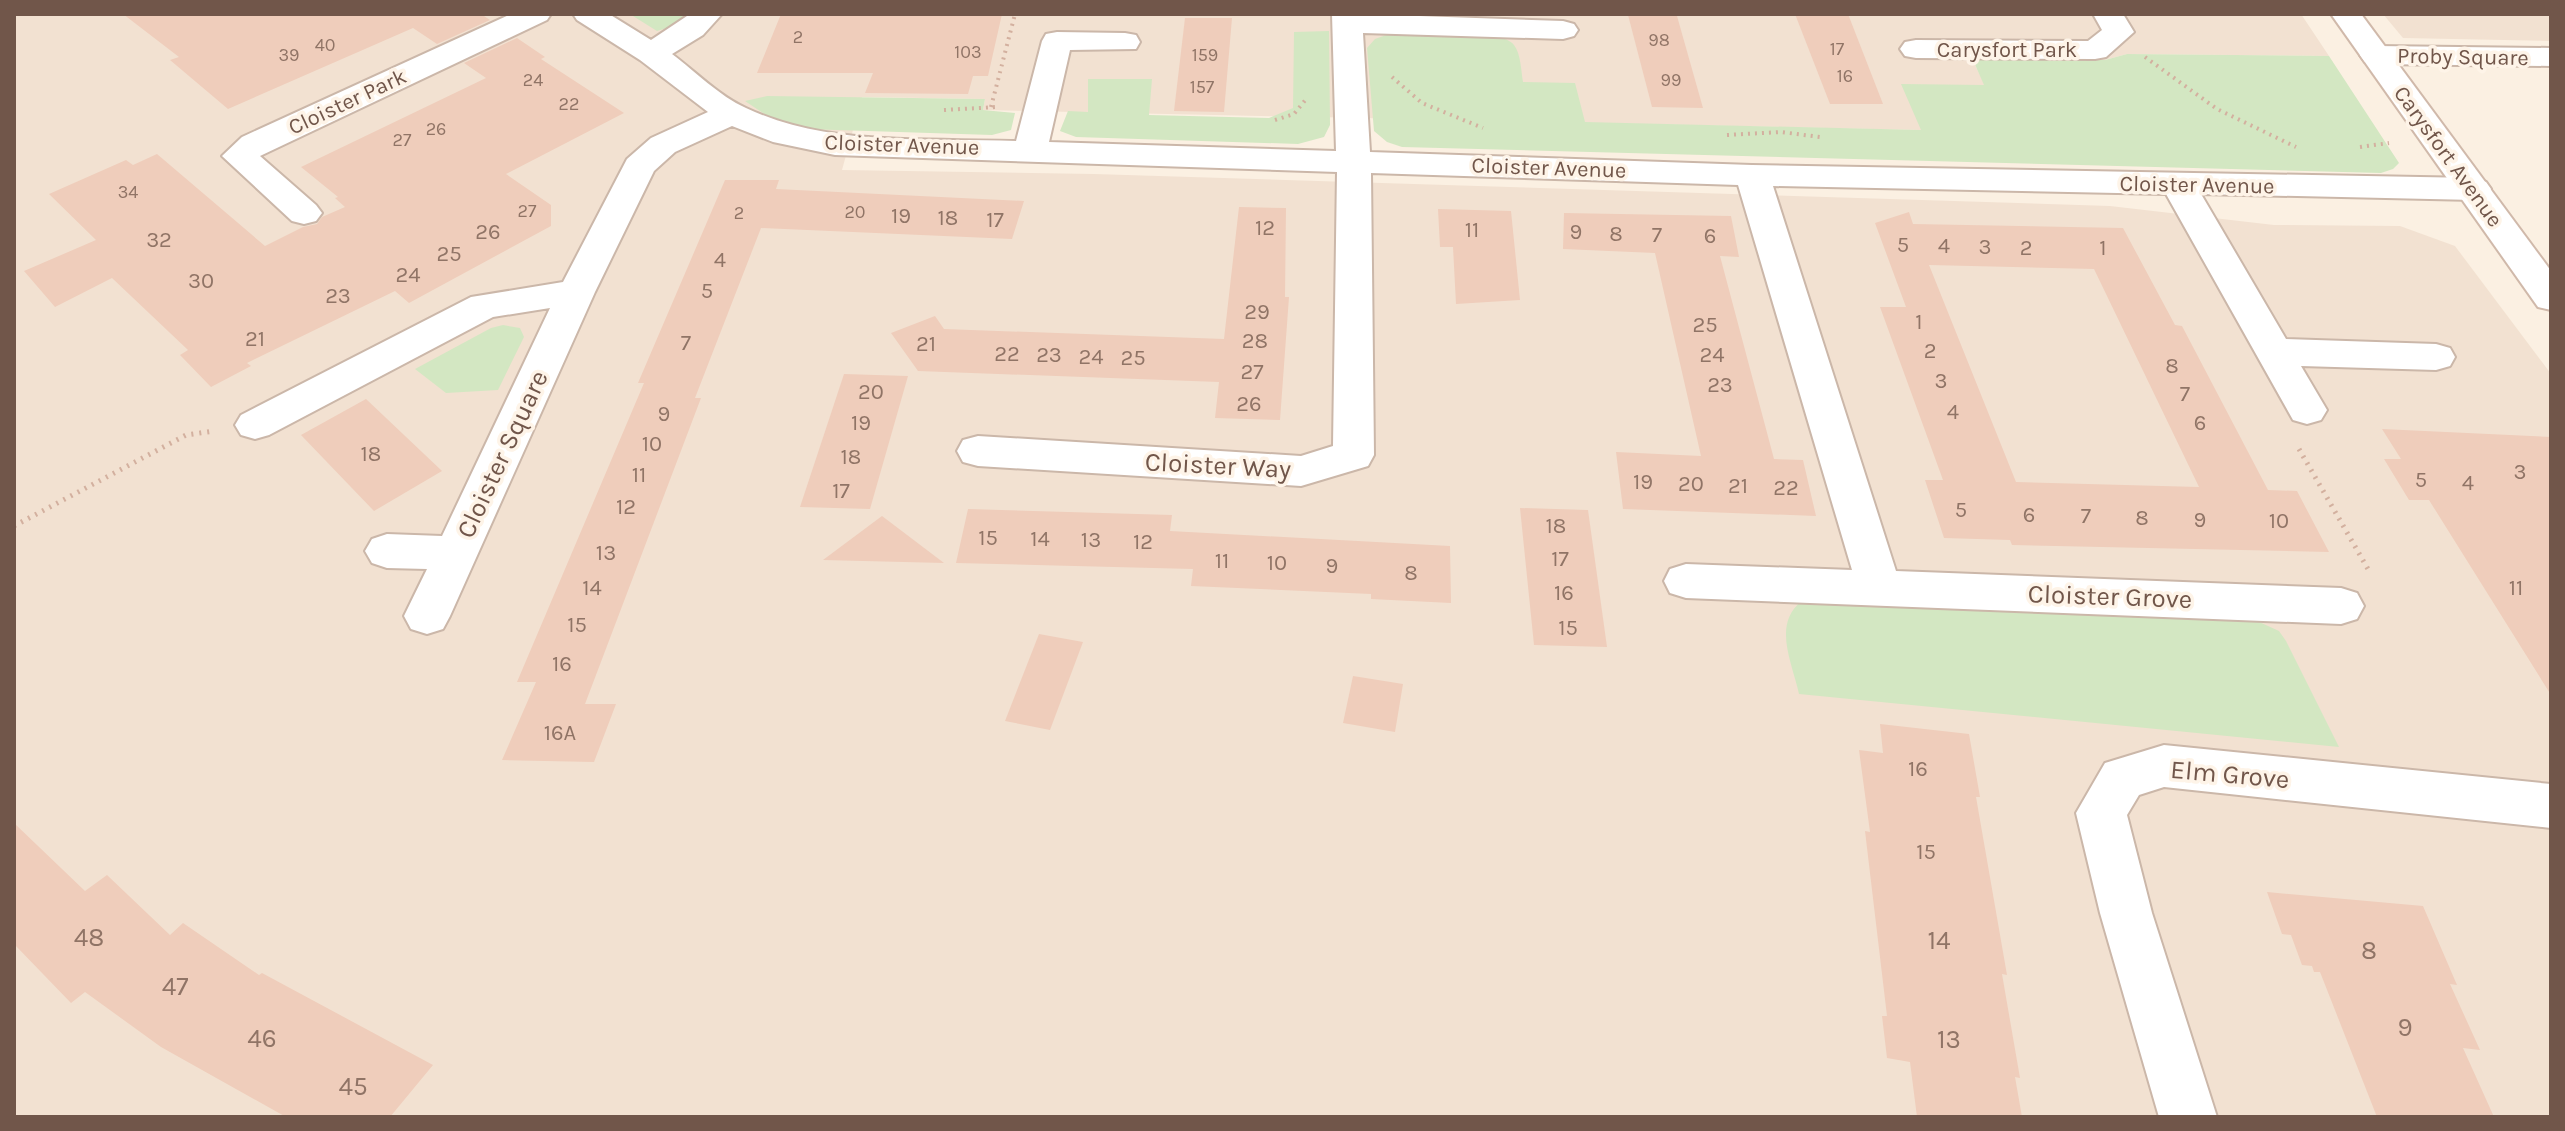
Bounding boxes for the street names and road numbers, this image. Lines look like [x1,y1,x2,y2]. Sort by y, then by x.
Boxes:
street label: Carysfort Park [1937,37,2077,63]
street label: Proby Square [2397,43,2529,71]
street label: Cloister Park [284,63,411,141]
street label: Carysfort Avenue [2388,81,2508,232]
street label: Cloister Avenue [824,129,980,161]
street label: Cloister Avenue [1471,152,1627,184]
street label: Cloister Avenue [2119,171,2275,199]
street label: Cloister Square [450,366,555,543]
street label: Cloister Way [1144,446,1292,485]
street label: Cloister Grove [2027,578,2193,615]
street label: Elm Grove [2169,754,2291,795]

